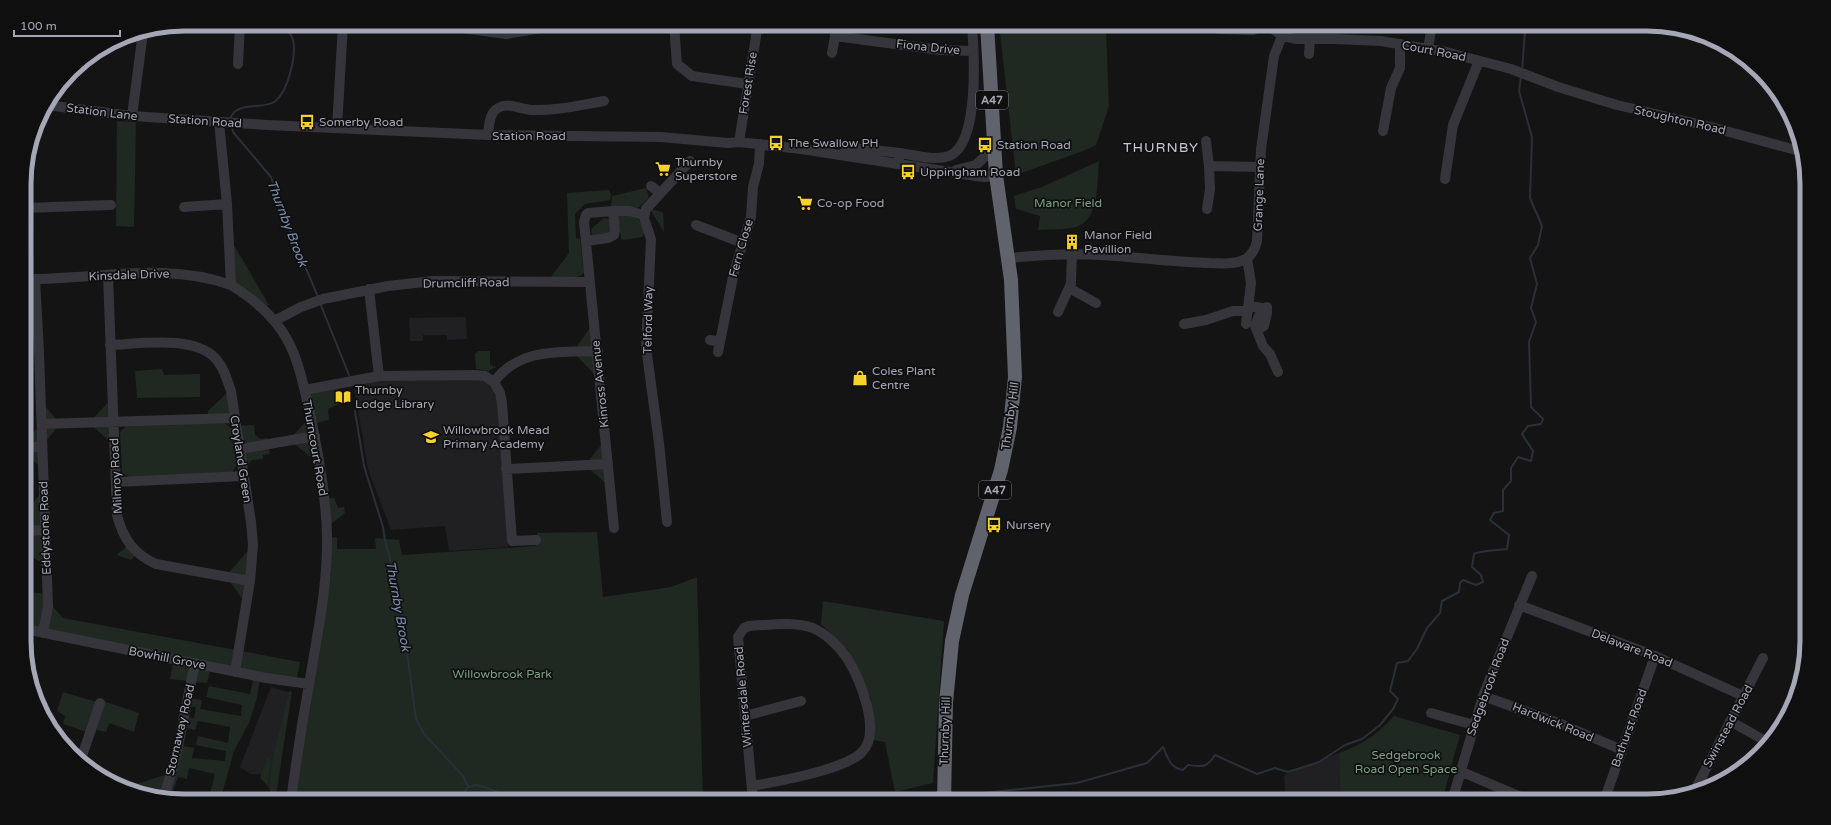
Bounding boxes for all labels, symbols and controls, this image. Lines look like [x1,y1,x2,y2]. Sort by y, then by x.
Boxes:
scale bar [14,12,120,38]
text: 100 m [20,19,57,33]
street label: Fiona Drive [895,37,961,57]
street label: Court Road [1401,38,1467,64]
street label: Forest Rise [736,51,760,115]
road number: A47 [976,91,1008,109]
street label: Station Lane [66,101,138,123]
street label: Stoughton Road [1633,103,1727,137]
street label: Station Road [168,111,242,131]
bus stop icon: Somerby Road [298,113,316,131]
place label: Somerby Road [319,115,403,129]
street label: Station Road [492,129,566,143]
bus stop icon: The Swallow PH [767,134,785,152]
place label: The Swallow PH [788,136,879,150]
bus stop icon: Station Road [976,136,994,154]
place label: Station Road [997,138,1071,152]
district label: THURNBY [1123,139,1199,156]
place label: Thurnby Superstore [675,155,737,183]
street label: Grange Lane [1251,158,1267,232]
supermarket icon: Thurnby Superstore [654,160,672,178]
bus stop icon: Uppingham Road [899,163,917,181]
place label: Uppingham Road [920,165,1020,179]
water label: Thurnby Brook [263,178,311,270]
supermarket icon: Co-op Food [796,194,814,212]
place label: Co-op Food [817,196,884,210]
park label: Manor Field [1034,196,1102,210]
street label: Fern Close [726,217,756,279]
place label: Manor Field Pavillion [1084,228,1152,256]
building icon: Manor Field Pavillion [1063,233,1081,251]
street label: Kinsdale Drive [88,267,170,283]
street label: Drumcliff Road [423,275,509,291]
street label: Telford Way [640,285,656,354]
street label: Kinross Avenue [588,339,612,428]
place label: Coles Plant Centre [872,364,936,392]
shop icon: Coles Plant Centre [851,369,869,387]
street label: Thurnby Hill [998,381,1022,451]
place label: Thurnby Lodge Library [355,383,435,411]
library icon: Thurnby Lodge Library [334,388,352,406]
street label: Thurncourt Road [300,399,330,497]
street label: Croyland Green [227,414,255,504]
place label: Willowbrook Mead Primary Academy [443,423,549,451]
school or university icon: Willowbrook Mead Primary Academy [422,428,440,446]
street label: Milnroy Road [107,438,125,514]
street label: Eddystone Road [36,481,54,575]
road number: A47 [979,481,1011,499]
bus stop icon: Nursery [985,516,1003,534]
place label: Nursery [1006,518,1052,532]
water label: Thurnby Brook [382,560,414,654]
street label: Delaware Road [1589,626,1675,670]
street label: Sedgebrook Road [1464,636,1512,738]
street label: Bowhill Grove [127,644,207,672]
street label: Wintersdale Road [732,646,754,748]
park label: Willowbrook Park [452,667,552,681]
street label: Swinstead Road [1700,682,1756,770]
street label: Stornaway Road [163,683,197,777]
street label: Bathurst Road [1608,687,1650,769]
street label: Thurnby Hill [937,696,953,766]
street label: Hardwick Road [1510,699,1596,745]
park label: Sedgebrook Road Open Space [1355,748,1457,776]

